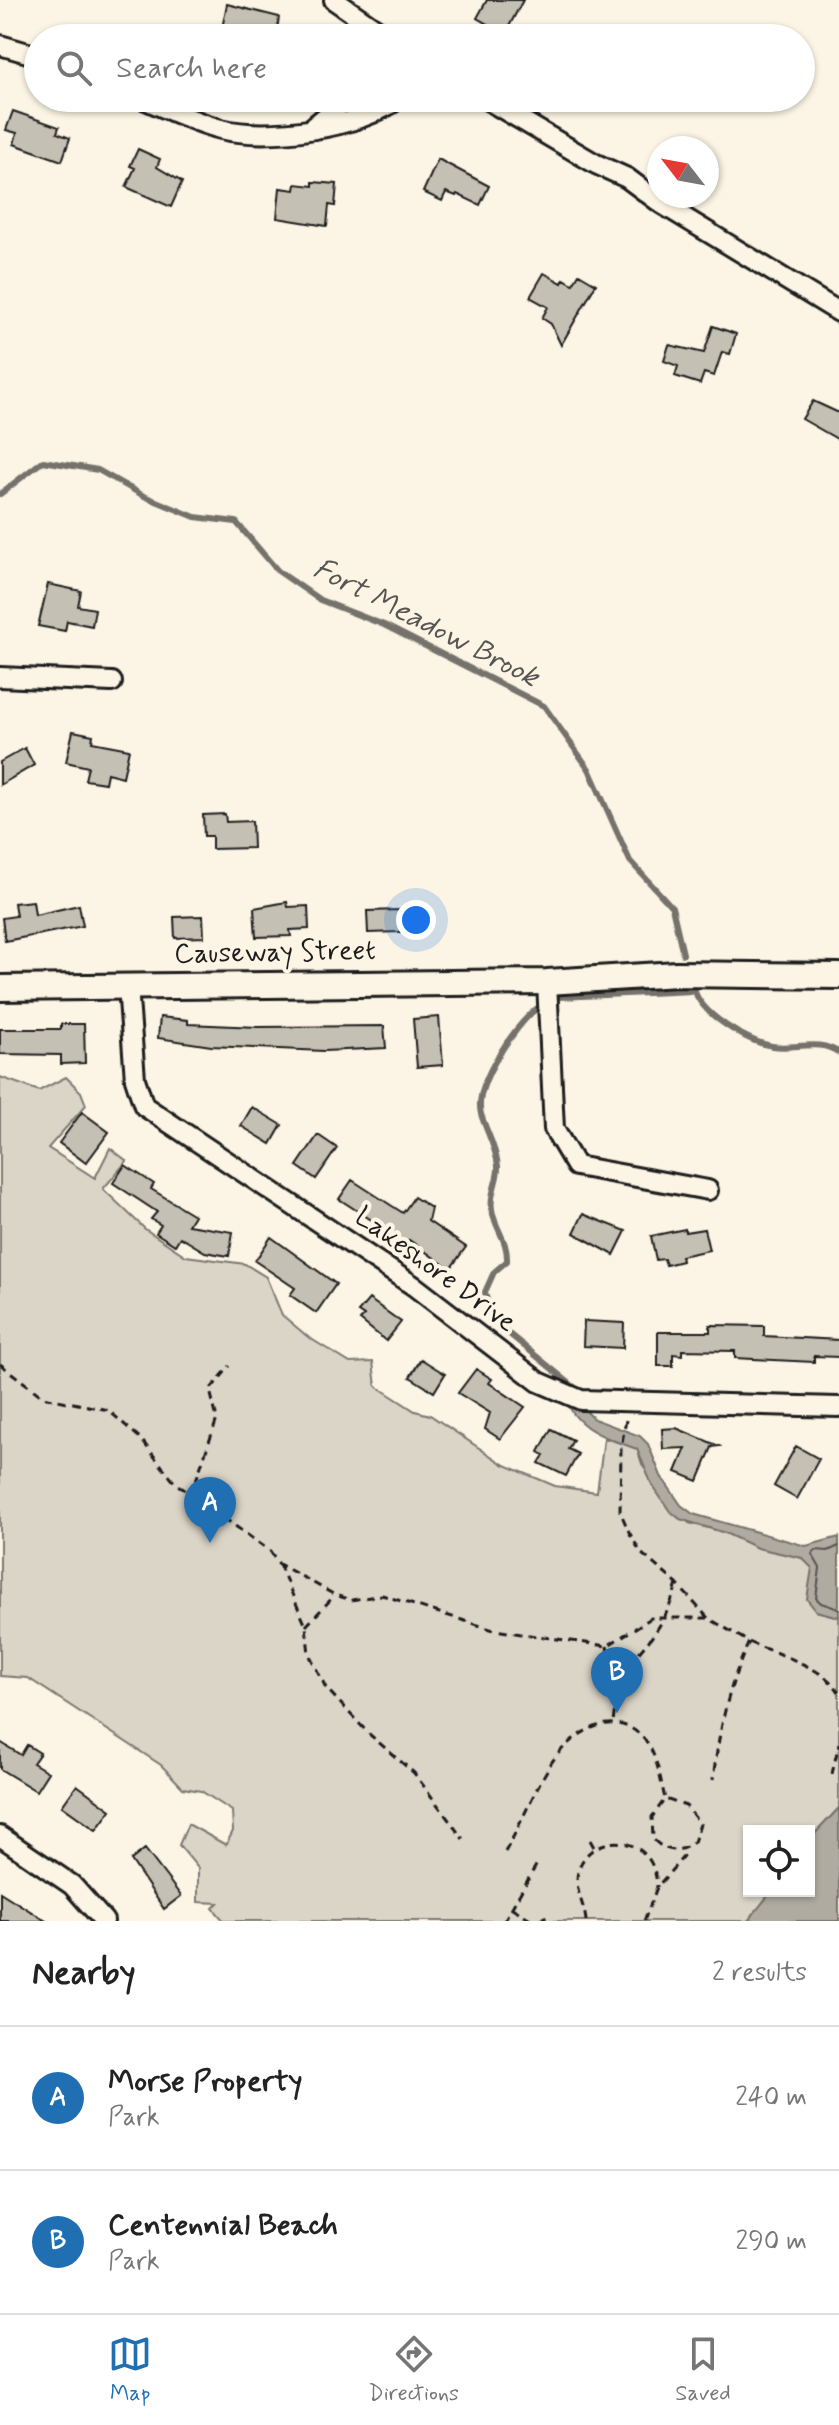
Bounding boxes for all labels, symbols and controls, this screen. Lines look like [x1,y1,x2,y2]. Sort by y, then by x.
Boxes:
search box [24,24,815,112]
icon: search [52,46,96,90]
text: Search here [116,49,267,88]
north arrow [647,136,719,208]
water label: Fort Meadow Brook [306,549,547,698]
your location [396,900,436,940]
street label: Causeway Street [174,933,376,973]
street label: Lakeshore Drive [347,1199,523,1341]
pin: A [184,1477,236,1543]
pin: B [591,1647,643,1713]
map controls [743,1825,815,1897]
button: locate [743,1825,815,1897]
text: Nearby [32,1951,136,1996]
text: 2 results [712,1956,807,1990]
text: Morse Property [108,2062,303,2101]
text: A [49,2081,67,2115]
text: 240 m [735,2081,807,2115]
text: Park [108,2101,160,2135]
text: Centennial Beach [108,2206,338,2245]
text: B [50,2225,66,2259]
text: 290 m [735,2225,807,2259]
text: Park [108,2245,160,2279]
tab: Map [108,2332,152,2408]
tab: Directions [368,2332,459,2408]
tab: Saved [675,2332,731,2408]

